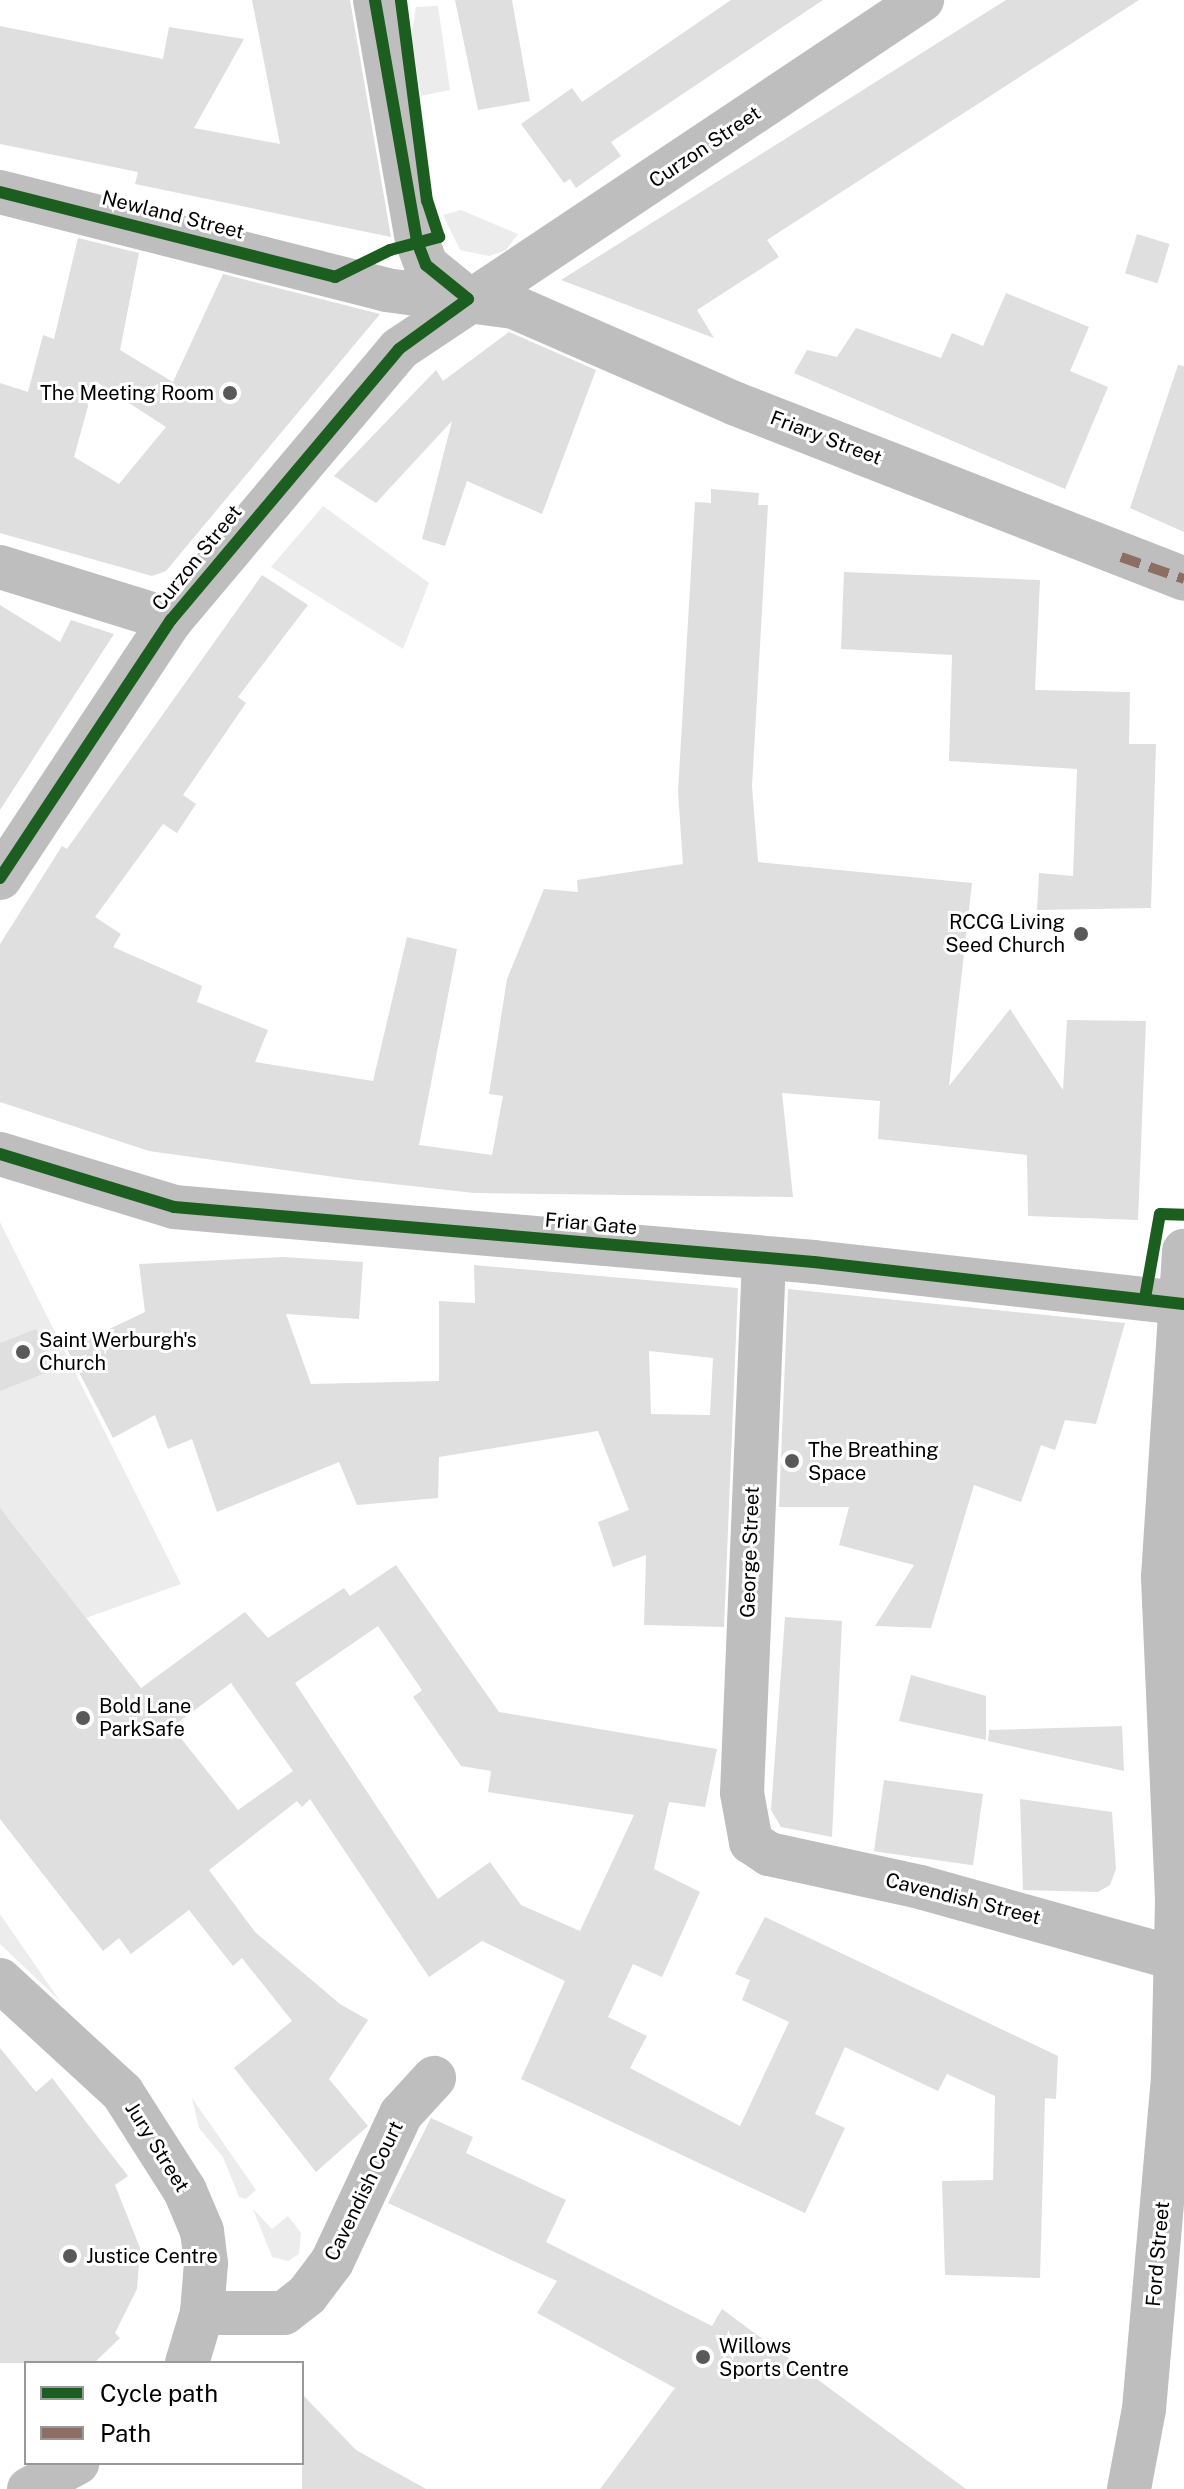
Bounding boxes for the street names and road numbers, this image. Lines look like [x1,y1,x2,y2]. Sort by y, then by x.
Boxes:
street label: Curzon Street [645,101,765,193]
street label: Newland Street [100,186,246,244]
street label: Friary Street [767,406,885,470]
street label: Curzon Street [147,500,247,616]
street label: Friar Gate [544,1208,638,1240]
street label: George Street [736,1486,764,1618]
street label: Cavendish Street [883,1868,1043,1930]
street label: Jury Street [120,2098,194,2196]
street label: Cavendish Court [320,2117,408,2265]
street label: Ford Street [1141,2200,1175,2308]

